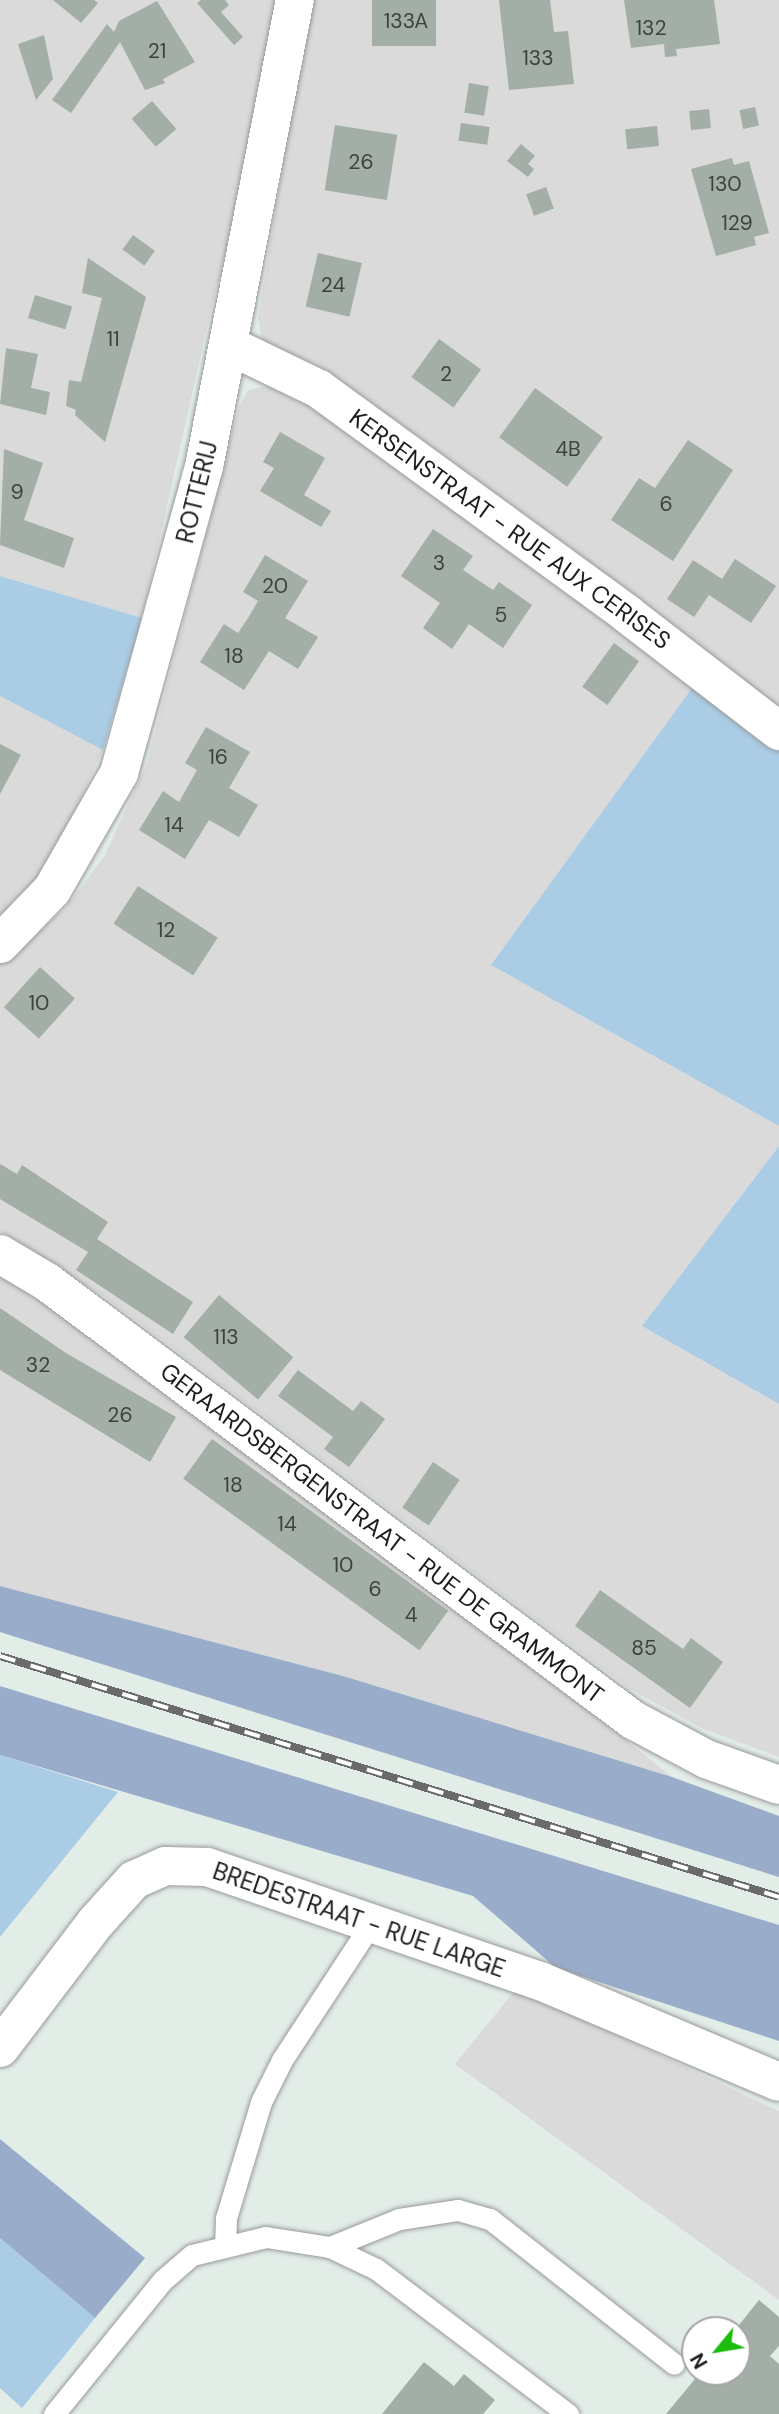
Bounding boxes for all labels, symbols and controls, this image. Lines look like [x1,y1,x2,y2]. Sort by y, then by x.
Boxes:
house number: 133A [384,8,428,34]
house number: 132 [635,15,667,41]
house number: 21 [148,38,166,64]
house number: 133 [522,45,554,71]
house number: 26 [348,149,374,175]
house number: 130 [708,171,742,197]
house number: 129 [721,210,753,236]
house number: 24 [321,272,345,298]
house number: 11 [106,326,120,352]
house number: 2 [440,361,452,387]
street label: KERSENSTRAAT - RUE AUX CERISES [344,403,676,655]
house number: 4B [555,436,581,462]
street label: ROTTERIJ [170,438,224,546]
house number: 9 [10,479,24,505]
house number: 6 [659,491,673,517]
house number: 3 [433,550,445,576]
house number: 20 [262,573,288,599]
house number: 5 [495,602,507,628]
house number: 18 [224,643,244,669]
house number: 16 [208,744,228,770]
house number: 14 [164,812,184,838]
house number: 12 [157,917,175,943]
house number: 10 [29,990,49,1016]
house number: 113 [213,1324,239,1350]
house number: 32 [26,1352,50,1378]
street label: GERAARDSBERGENSTRAAT - RUE DE GRAMMONT [155,1357,609,1709]
house number: 26 [107,1402,133,1428]
house number: 18 [223,1472,243,1498]
house number: 14 [277,1511,297,1537]
house number: 10 [333,1552,353,1578]
house number: 6 [368,1576,382,1602]
house number: 4 [405,1602,417,1628]
house number: 85 [631,1635,657,1661]
street label: BREDESTRAAT - RUE LARGE [209,1856,509,1984]
north arrow [681,2316,751,2386]
text: N [685,2349,713,2373]

